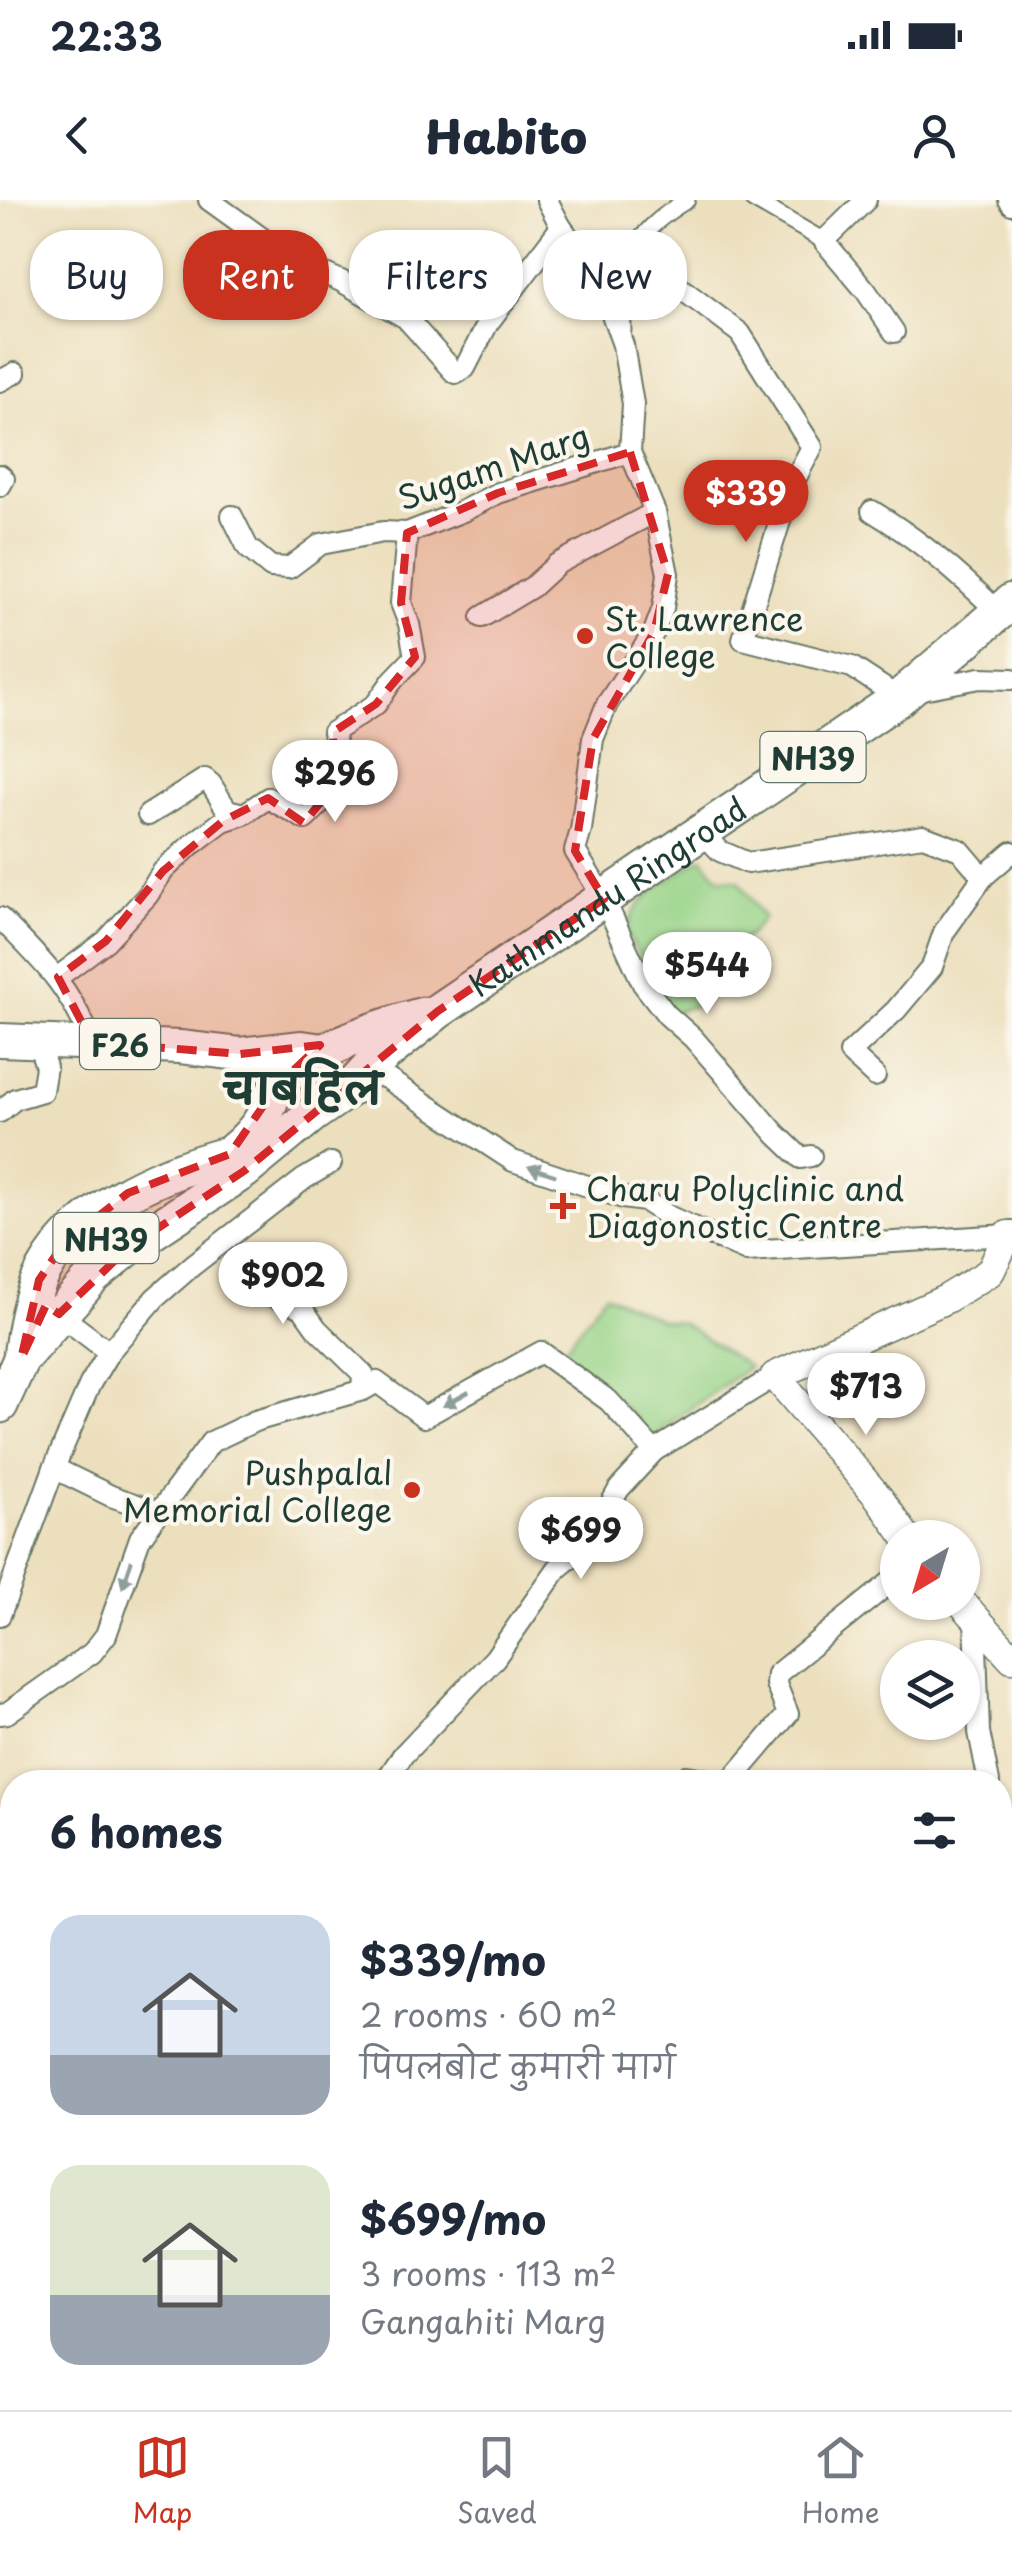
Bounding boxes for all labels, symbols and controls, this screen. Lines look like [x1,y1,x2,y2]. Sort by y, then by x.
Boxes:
text: 22:33 [50,7,163,64]
text: Habito [425,101,587,169]
icon: back [50,108,105,163]
icon: person [907,108,962,163]
chip: Buy [30,230,163,320]
chip: Rent [183,230,329,320]
chip: Filters [349,230,523,320]
chip: New [543,230,687,320]
street label: Sugam Marg [391,411,595,521]
pin: $339 [687,460,805,545]
text: $339 [706,468,787,516]
place label: St. Lawrence College [605,594,803,679]
marker: St. Lawrence College [574,625,596,647]
road number: NH39 [760,732,866,782]
pin: $296 [276,740,394,825]
text: $296 [294,748,376,796]
street label: Kathmandu Ringroad [458,785,756,1008]
pin: $544 [648,932,766,1017]
text: $544 [665,940,749,988]
road number: F26 [80,1019,160,1069]
district label: चाबहिल [222,1055,386,1118]
one-way arrow [527,1162,557,1177]
place label: Charu Polyclinic and Diagonostic Centre [586,1164,904,1249]
marker: Charu Polyclinic and Diagonostic Centre [550,1193,576,1219]
road number: NH39 [54,1213,158,1263]
pin: $902 [224,1242,342,1327]
text: $902 [241,1250,326,1298]
pin: $713 [807,1353,925,1438]
text: $713 [829,1361,903,1409]
one-way arrow [442,1390,470,1408]
place label: Pushpalal Memorial College [123,1448,392,1533]
marker: Pushpalal Memorial College [401,1479,423,1501]
pin: $699 [522,1497,640,1582]
text: $699 [540,1505,622,1553]
north arrow [880,1520,980,1620]
map controls [880,1520,980,1740]
one-way arrow [119,1559,134,1589]
button: layers [880,1640,980,1740]
text: 6 homes [50,1799,223,1862]
icon: filters [907,1803,962,1858]
text: $339/mo [360,1927,546,1990]
icon: home [130,1955,250,2075]
text: 2 rooms · 60 m² [360,1990,617,2038]
text: पिपलबोट कुमारी मार्ग [360,2042,676,2090]
text: $699/mo [360,2186,546,2249]
icon: home [130,2205,250,2325]
text: 3 rooms · 113 m² [360,2249,617,2297]
text: Gangahiti Marg [360,2297,606,2345]
tab: Map [132,2430,192,2533]
tab: Saved [457,2430,537,2533]
tab: Home [802,2430,880,2533]

